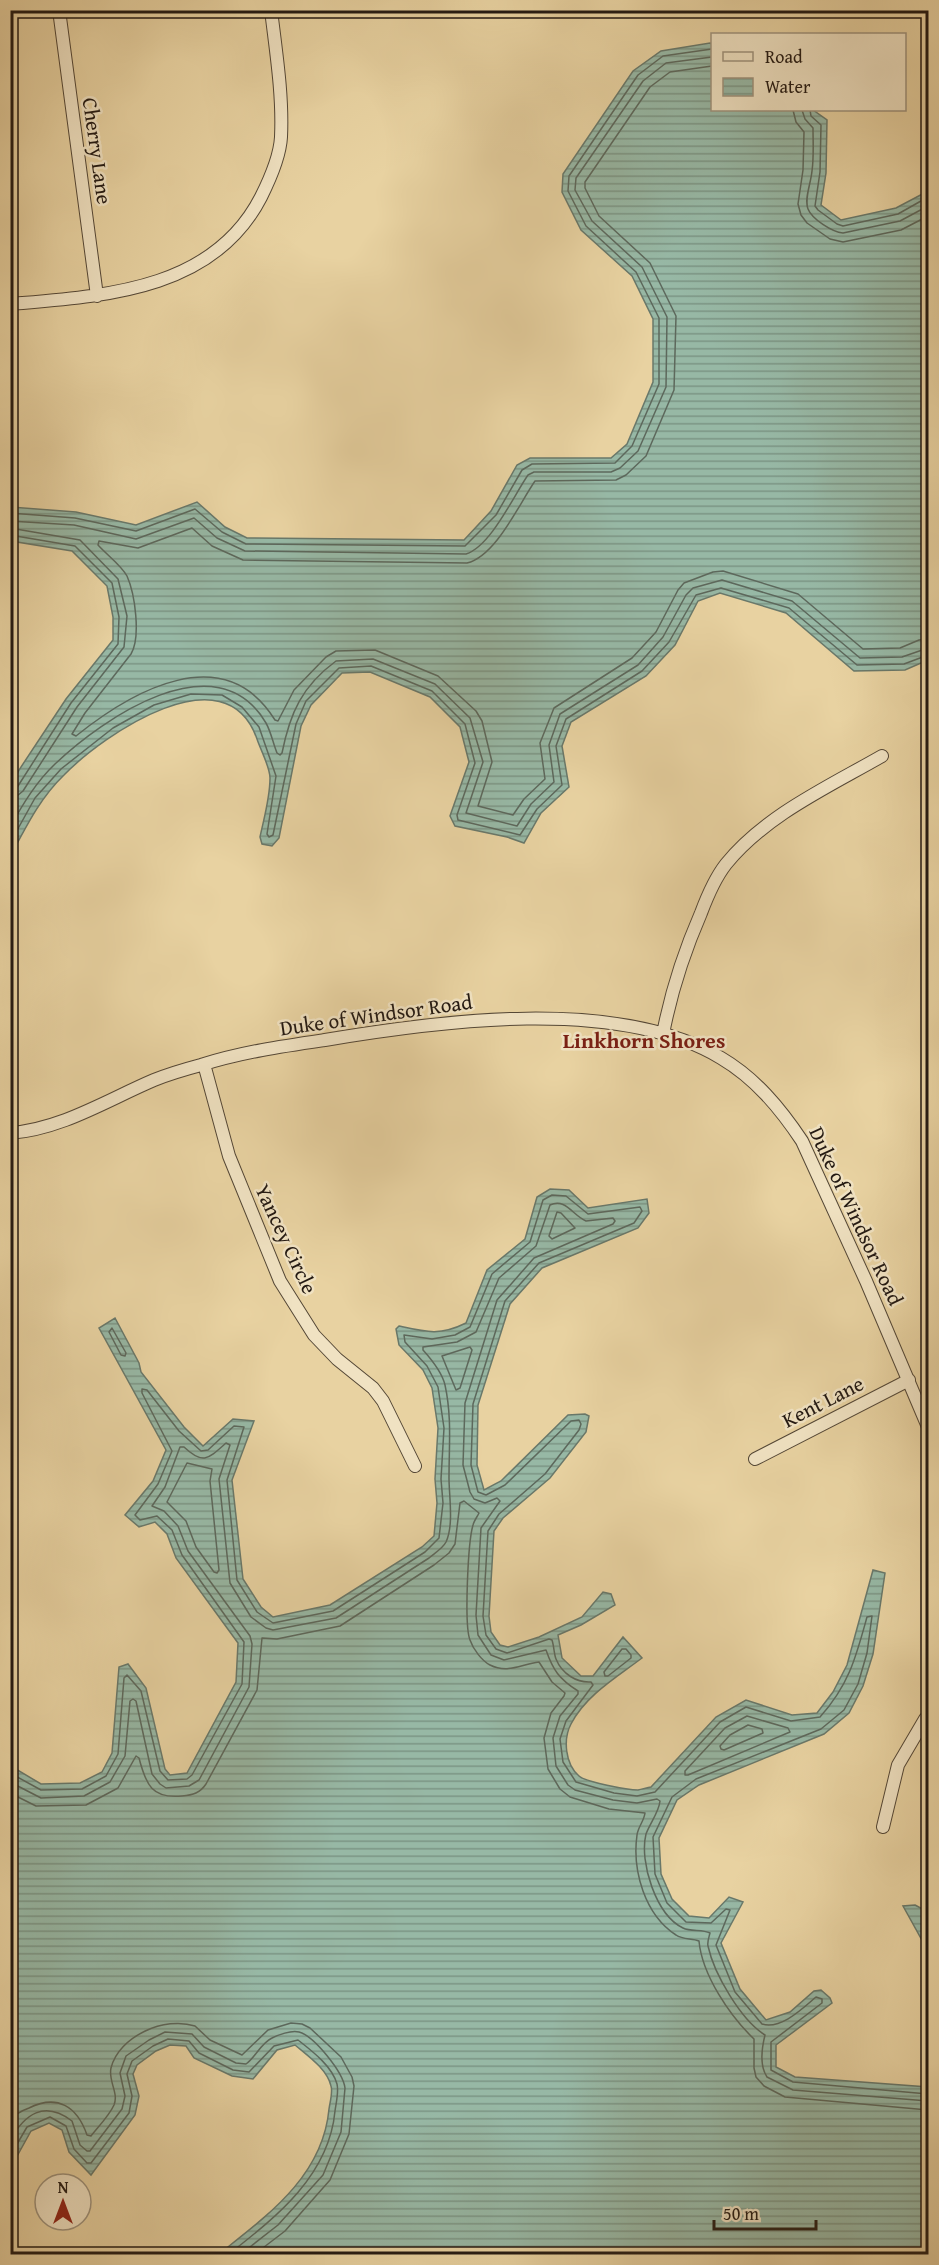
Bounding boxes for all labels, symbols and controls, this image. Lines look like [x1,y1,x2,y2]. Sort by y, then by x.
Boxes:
legend [711,33,906,111]
text: Road [765,43,803,70]
text: Water [765,73,811,100]
street label: Cherry Lane [75,96,120,206]
street label: Duke of Windsor Road [278,986,475,1043]
district label: Linkhorn Shores [563,1024,725,1056]
street label: Duke of Windsor Road [801,1121,912,1311]
street label: Yancey Circle [248,1179,325,1299]
street label: Kent Lane [777,1368,869,1435]
north arrow [33,2172,93,2232]
text: N [58,2175,69,2199]
scale bar [714,2193,816,2231]
text: 50 m [723,2200,759,2227]

